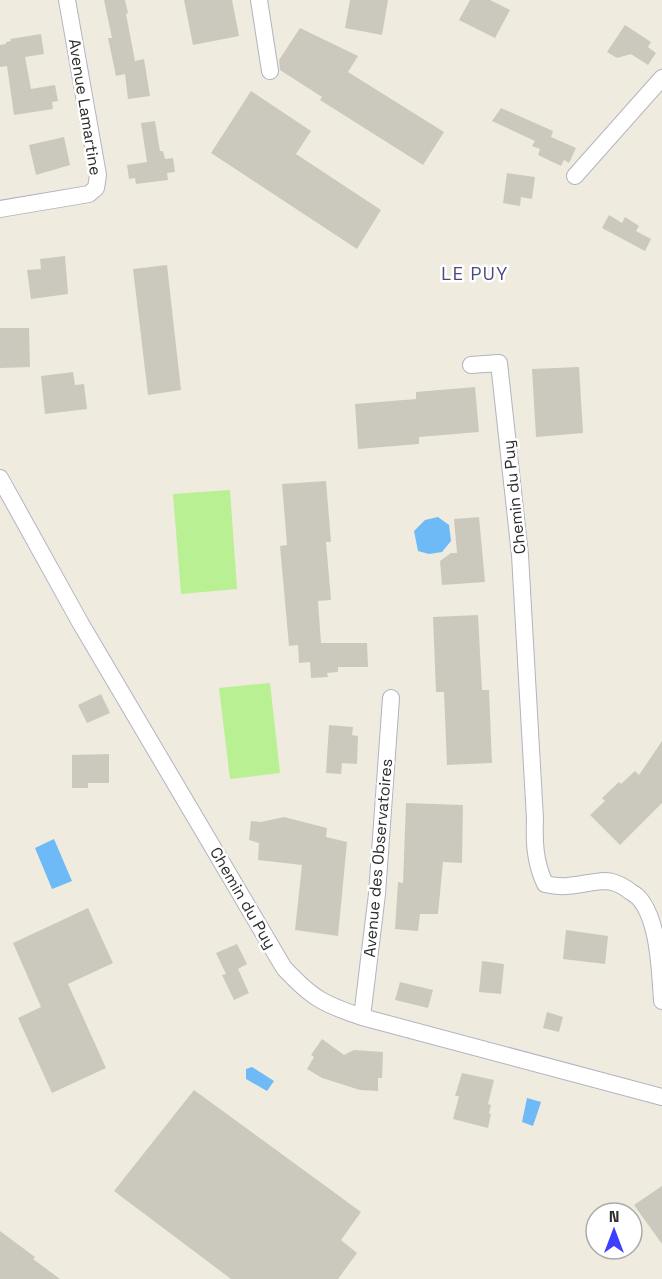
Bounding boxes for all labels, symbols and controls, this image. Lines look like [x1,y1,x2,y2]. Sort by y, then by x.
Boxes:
street label: Avenue Lamartine [64,37,106,177]
district label: LE PUY [441,262,509,285]
street label: Chemin du Puy [498,439,530,555]
street label: Avenue des Observatoires [359,758,397,958]
street label: Chemin du Puy [205,843,281,953]
north arrow [584,1201,644,1261]
text: N [609,1206,619,1227]

